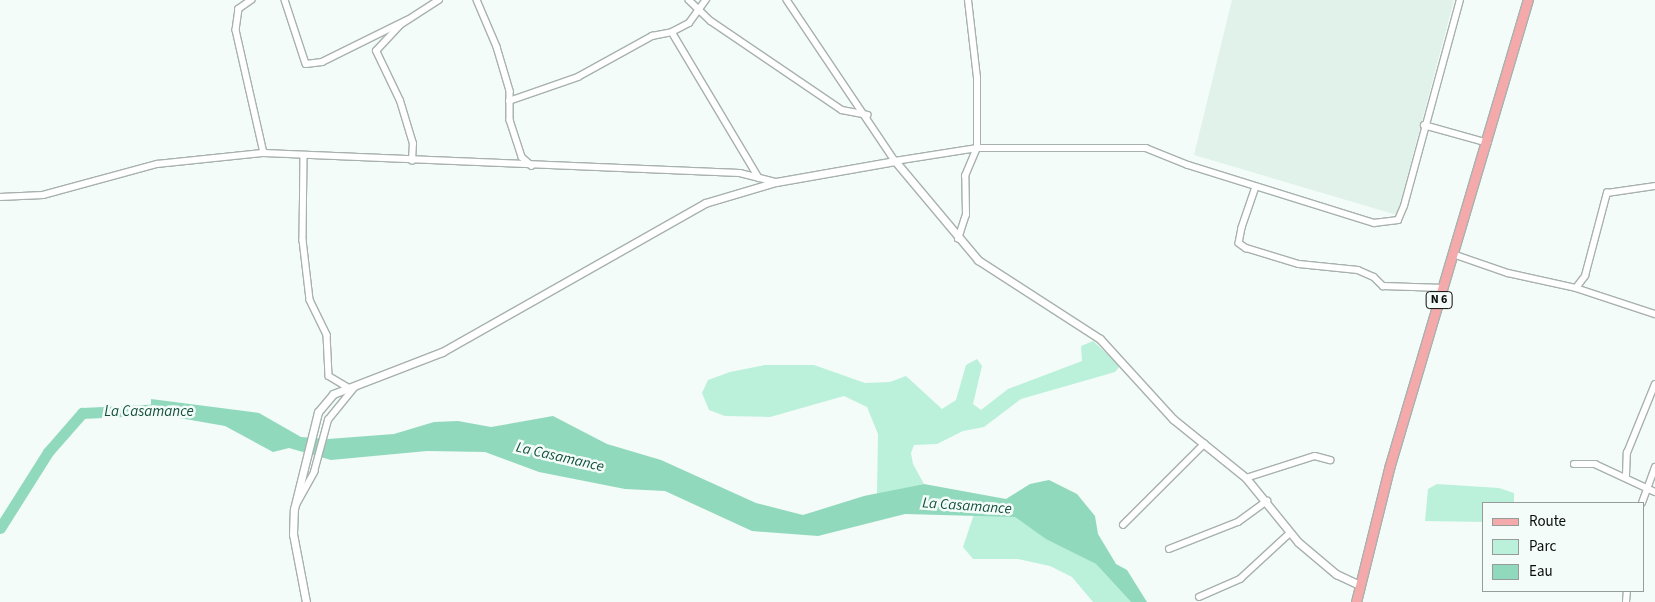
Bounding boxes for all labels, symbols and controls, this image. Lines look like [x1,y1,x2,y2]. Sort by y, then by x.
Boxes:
road number: N 6 [1425,290,1453,310]
water label: La Casamance [104,403,194,421]
water label: La Casamance [514,438,606,476]
water label: La Casamance [922,494,1012,518]
legend [1482,502,1645,592]
text: Route [1529,511,1566,532]
text: Parc [1529,536,1556,557]
text: Eau [1529,561,1553,582]

